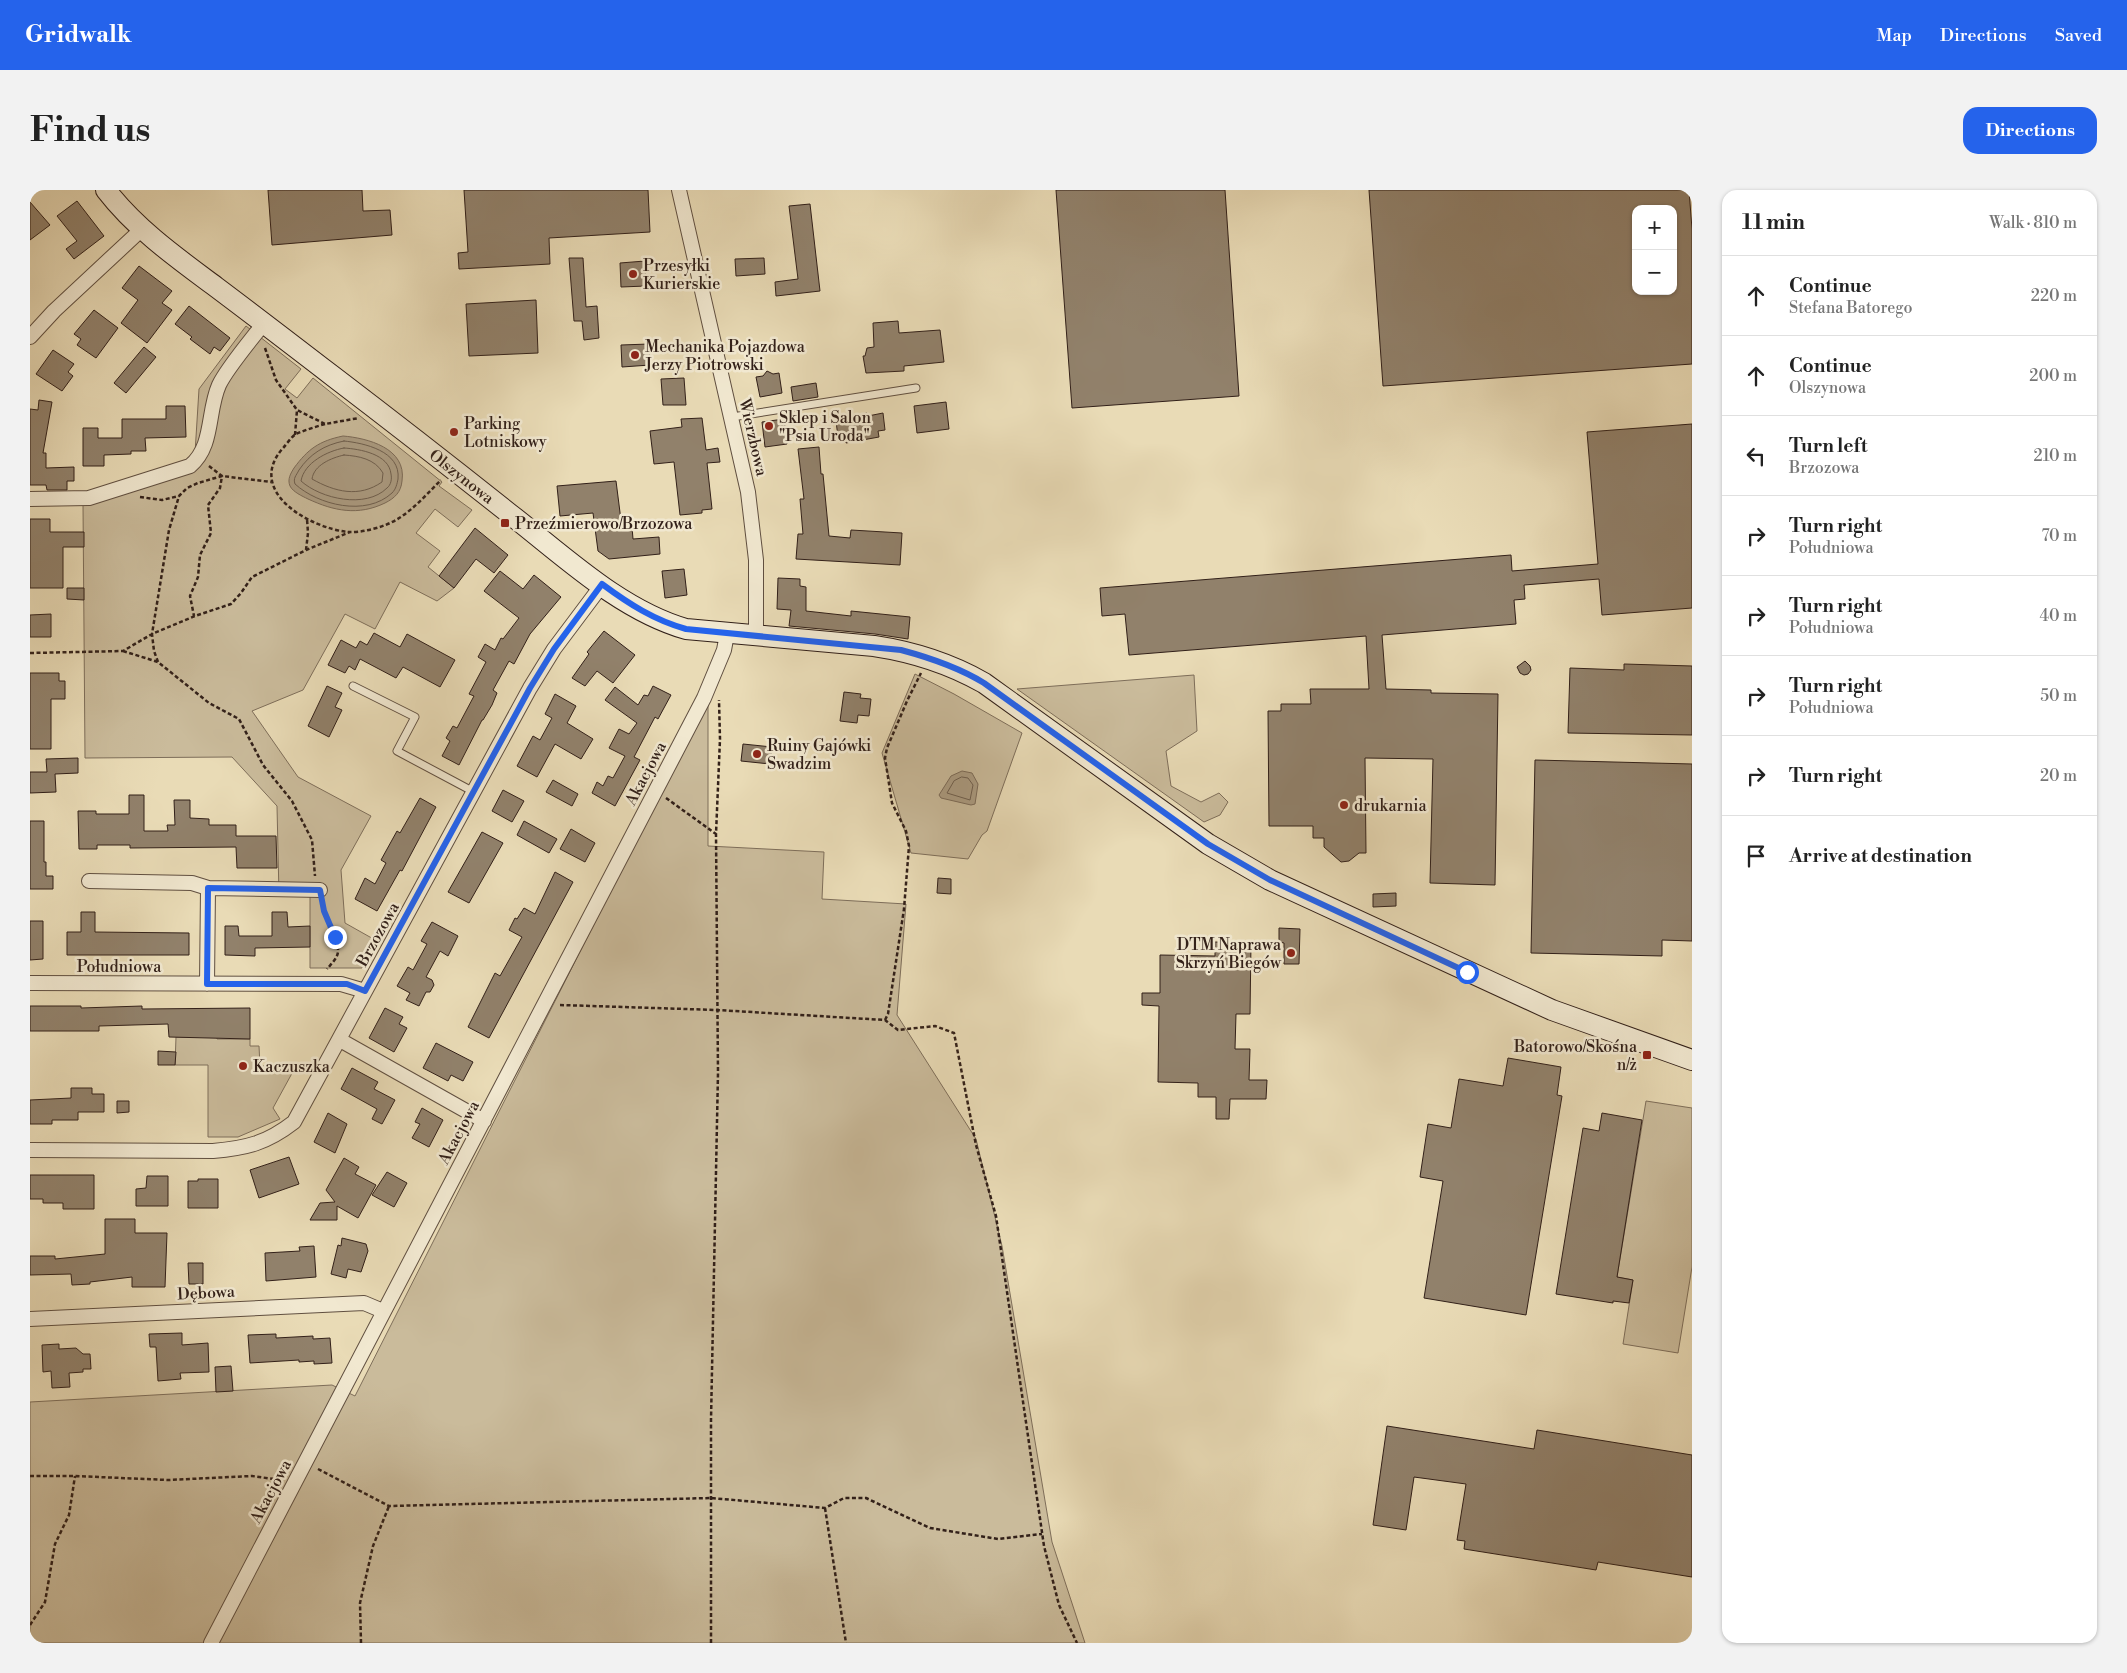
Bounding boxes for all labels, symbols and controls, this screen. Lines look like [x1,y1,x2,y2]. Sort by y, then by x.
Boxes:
text: Gridwalk [25,20,132,50]
text: Map [1876,24,1912,47]
text: Directions [1940,24,2027,47]
text: Saved [2055,24,2102,47]
button: Directions [1963,107,2097,154]
text: Find us [30,109,150,152]
map controls [1632,205,1677,295]
button: + [1632,205,1677,250]
text: 11 min [1742,210,1805,236]
text: Walk · 810 m [1989,213,2077,233]
button: − [1632,250,1677,295]
place label: Przesyłki Kurierskie [643,256,720,294]
marker: Przesyłki Kurierskie [627,268,639,280]
text: Continue [1789,274,1872,298]
icon: ahead [1742,282,1770,310]
text: 220 m [2031,286,2077,306]
text: Stefana Batorego [1789,298,1913,318]
place label: Mechanika Pojazdowa Jerzy Piotrowski [644,337,806,375]
marker: Mechanika Pojazdowa Jerzy Piotrowski [629,349,641,361]
text: Continue [1789,354,1872,378]
icon: ahead [1742,362,1770,390]
text: 200 m [2029,366,2077,386]
text: Olszynowa [1789,378,1866,398]
street label: Wierzbowa [734,396,772,479]
place label: Sklep i Salon "Psia Uroda" [779,408,871,446]
place label: Parking Lotniskowy [464,414,547,452]
marker: Sklep i Salon "Psia Uroda" [763,420,775,432]
marker: Parking Lotniskowy [448,426,460,438]
text: Turn left [1789,434,1868,458]
icon: left [1742,442,1770,470]
street label: Olszynowa [425,445,499,509]
text: 210 m [2033,446,2077,466]
text: Brzozowa [1789,458,1859,478]
place label: Przeźmierowo/Brzozowa [515,514,693,534]
text: Turn right [1789,514,1882,538]
marker: Przeźmierowo/Brzozowa [499,517,511,529]
icon: right [1742,522,1770,550]
text: 70 m [2041,526,2077,546]
text: Południowa [1789,538,1874,558]
text: Turn right [1789,594,1882,618]
icon: right [1742,602,1770,630]
text: 40 m [2040,606,2077,626]
text: Południowa [1789,618,1874,638]
text: Turn right [1789,674,1882,698]
icon: right [1742,682,1770,710]
text: 50 m [2040,686,2077,706]
text: Południowa [1789,698,1874,718]
place label: Ruiny Gajówki Swadzim [767,736,871,774]
street label: Akacjowa [620,737,671,810]
marker: Ruiny Gajówki Swadzim [751,748,763,760]
icon: right [1742,762,1770,790]
text: Turn right [1789,764,1882,788]
text: 20 m [2040,766,2077,786]
place label: drukarnia [1354,796,1428,816]
marker: drukarnia [1338,799,1350,811]
icon: arrive [1742,842,1770,870]
text: Arrive at destination [1789,844,1972,868]
street label: Brzozowa [352,898,404,971]
route end [324,926,347,949]
place label: DTM Naprawa Skrzyń Biegów [1176,935,1282,973]
marker: DTM Naprawa Skrzyń Biegów [1285,947,1297,959]
street label: Południowa [77,957,162,977]
route start [1456,961,1479,984]
place label: Batorowo/Skośna n/ż [1513,1037,1638,1075]
marker: Batorowo/Skośna n/ż [1641,1049,1653,1061]
place label: Kaczuszka [253,1057,331,1077]
marker: Kaczuszka [237,1060,249,1072]
street label: Akacjowa [433,1096,484,1169]
street label: Dębowa [177,1281,236,1304]
street label: Akacjowa [245,1455,296,1528]

